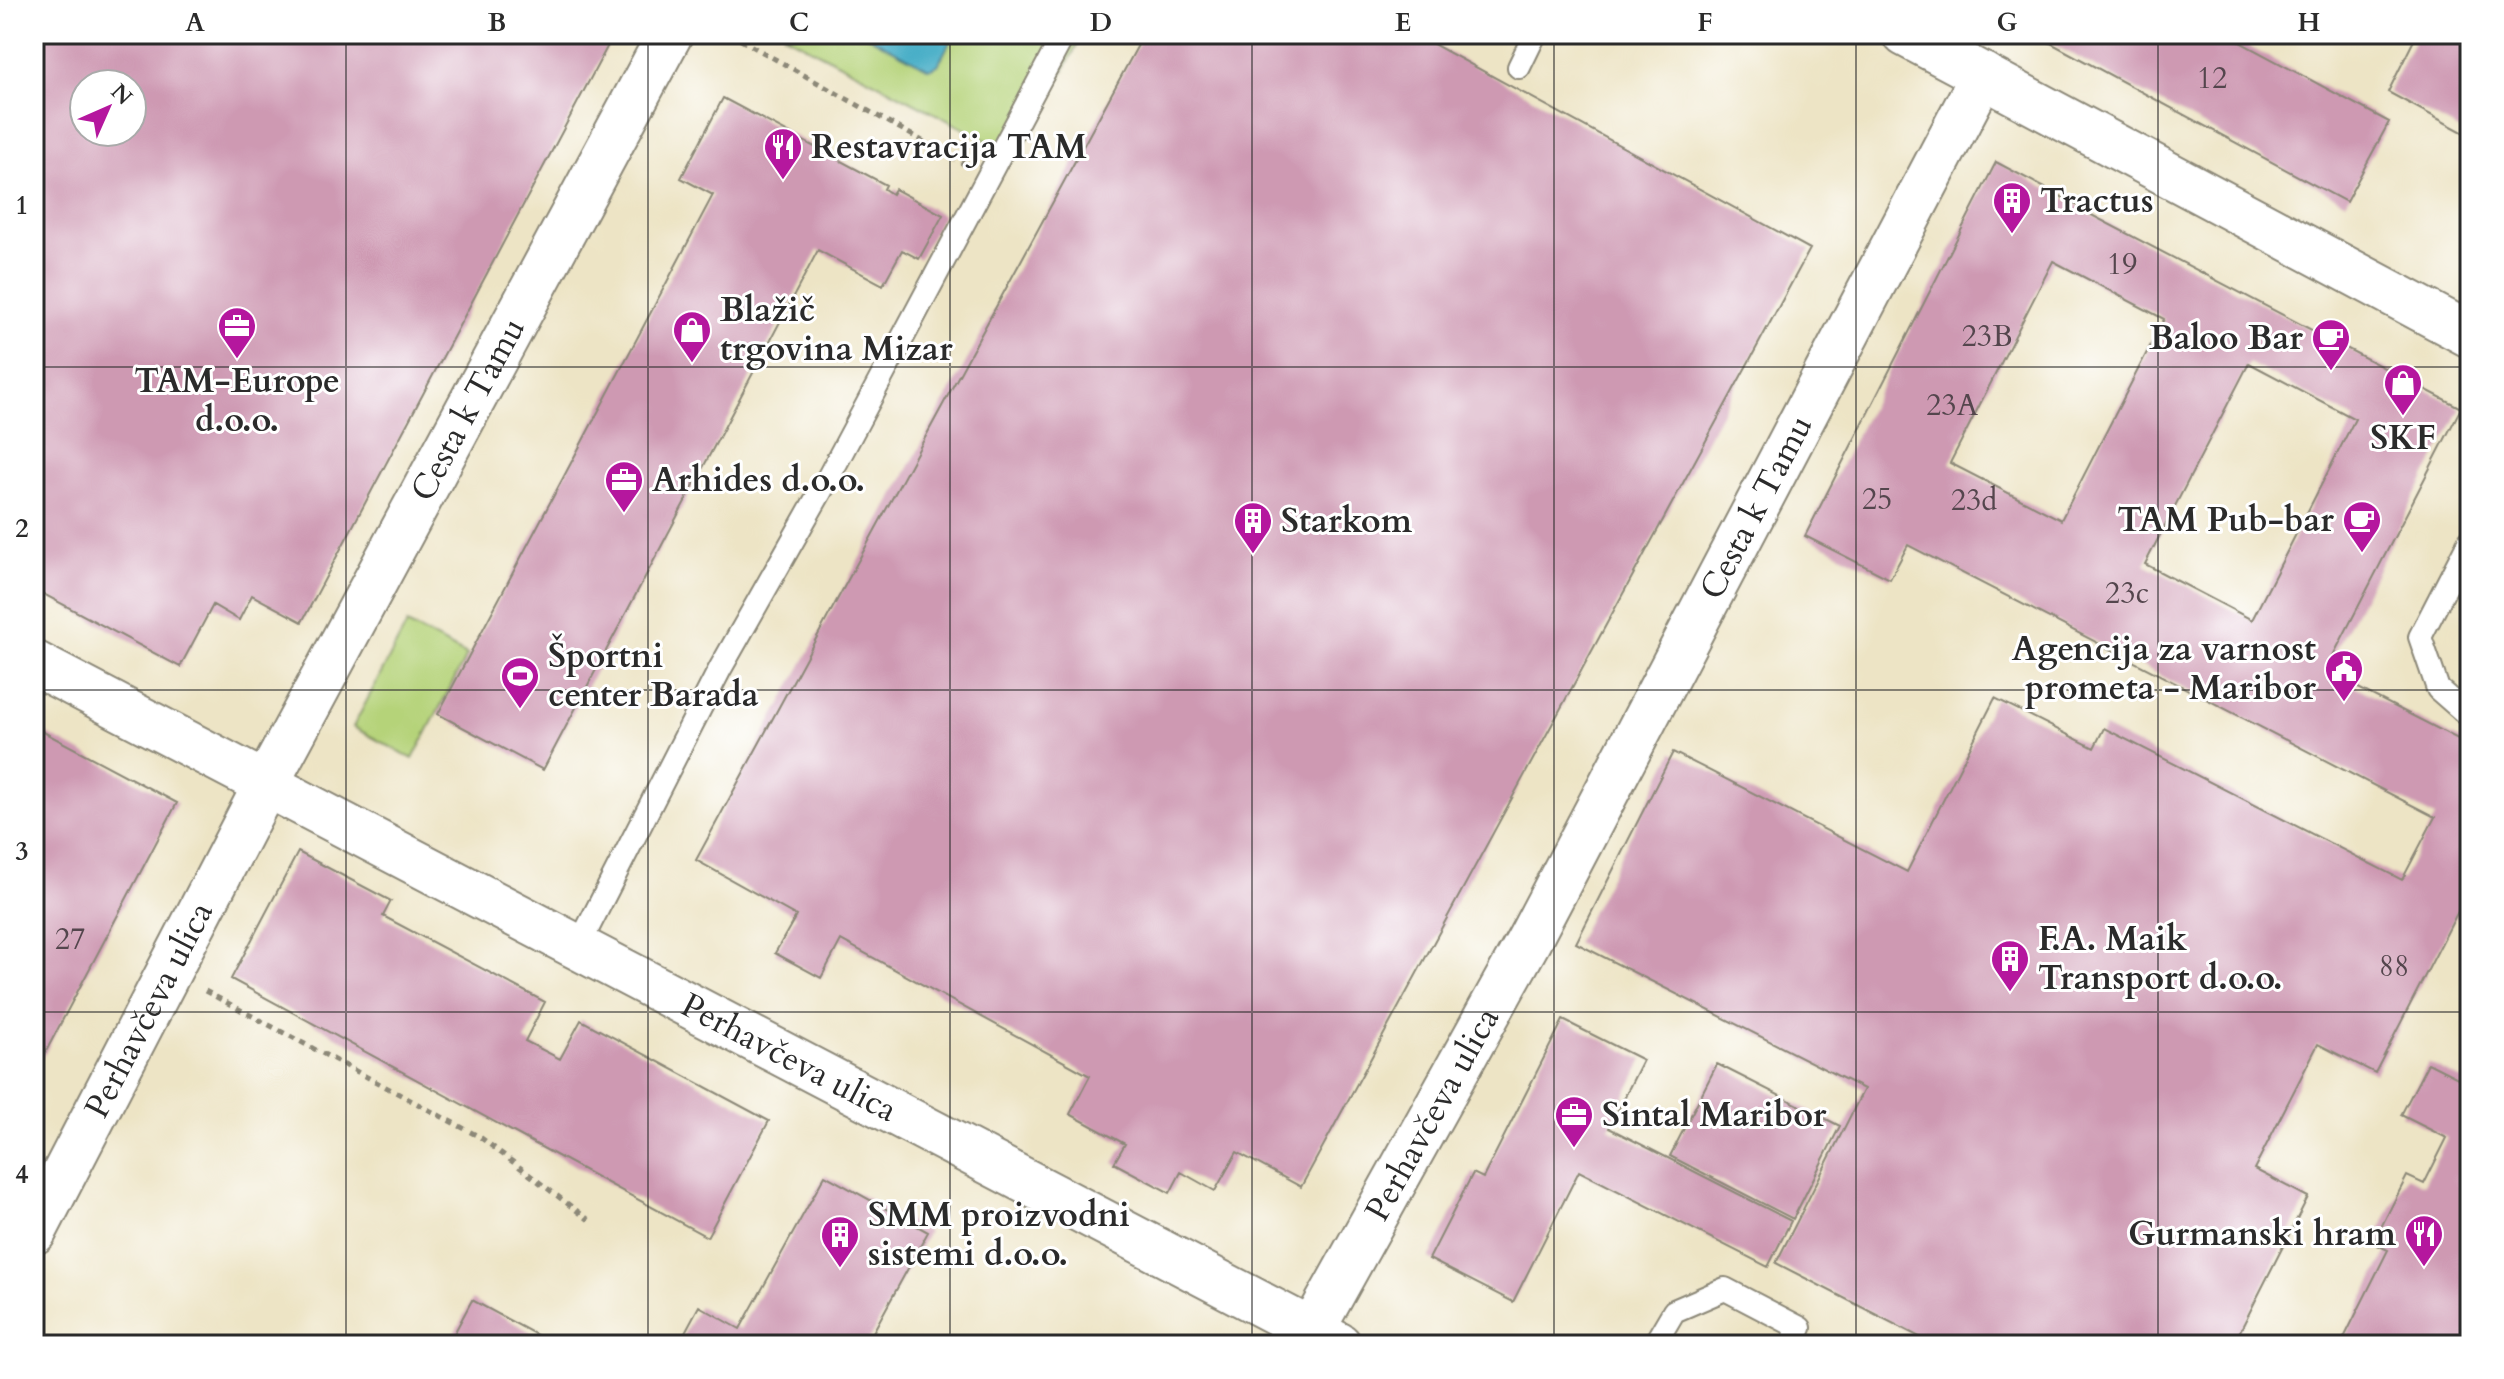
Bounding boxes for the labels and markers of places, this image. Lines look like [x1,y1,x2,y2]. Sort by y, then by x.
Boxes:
place label: Restavracija TAM [811,124,1087,170]
restaurant icon: Restavracija TAM [762,126,804,181]
place label: Tractus [2040,178,2154,224]
building icon: Tractus [1991,180,2033,235]
place label: Blažič trgovina Mizar [720,287,953,372]
office icon: TAM-Europe d.o.o. [216,305,258,360]
shop icon: Blažič trgovina Mizar [671,309,713,364]
place label: Baloo Bar [2149,315,2303,361]
cafe icon: Baloo Bar [2310,317,2352,372]
place label: TAM-Europe d.o.o. [134,358,340,443]
shop icon: SKF [2382,362,2424,417]
place label: SKF [2370,415,2436,461]
place label: Arhides d.o.o. [652,457,865,503]
office icon: Arhides d.o.o. [603,459,645,514]
place label: TAM Pub-bar [2117,497,2334,543]
place label: Starkom [1281,498,1413,544]
cafe icon: TAM Pub-bar [2341,499,2383,554]
building icon: Starkom [1232,500,1274,555]
place label: Agencija za varnost prometa - Maribor [2012,626,2316,711]
place label: Športni center Barada [548,633,759,718]
public building icon: Agencija za varnost prometa - Maribor [2323,648,2365,703]
sports icon: Športni center Barada [499,655,541,710]
place label: F.A. Maik Transport d.o.o. [2038,916,2283,1001]
building icon: F.A. Maik Transport d.o.o. [1989,938,2031,993]
place label: Sintal Maribor [1602,1092,1827,1138]
office icon: Sintal Maribor [1553,1094,1595,1149]
place label: SMM proizvodni sistemi d.o.o. [868,1192,1130,1277]
place label: Gurmanski hram [2128,1211,2397,1257]
restaurant icon: Gurmanski hram [2403,1213,2445,1268]
building icon: SMM proizvodni sistemi d.o.o. [819,1214,861,1269]

